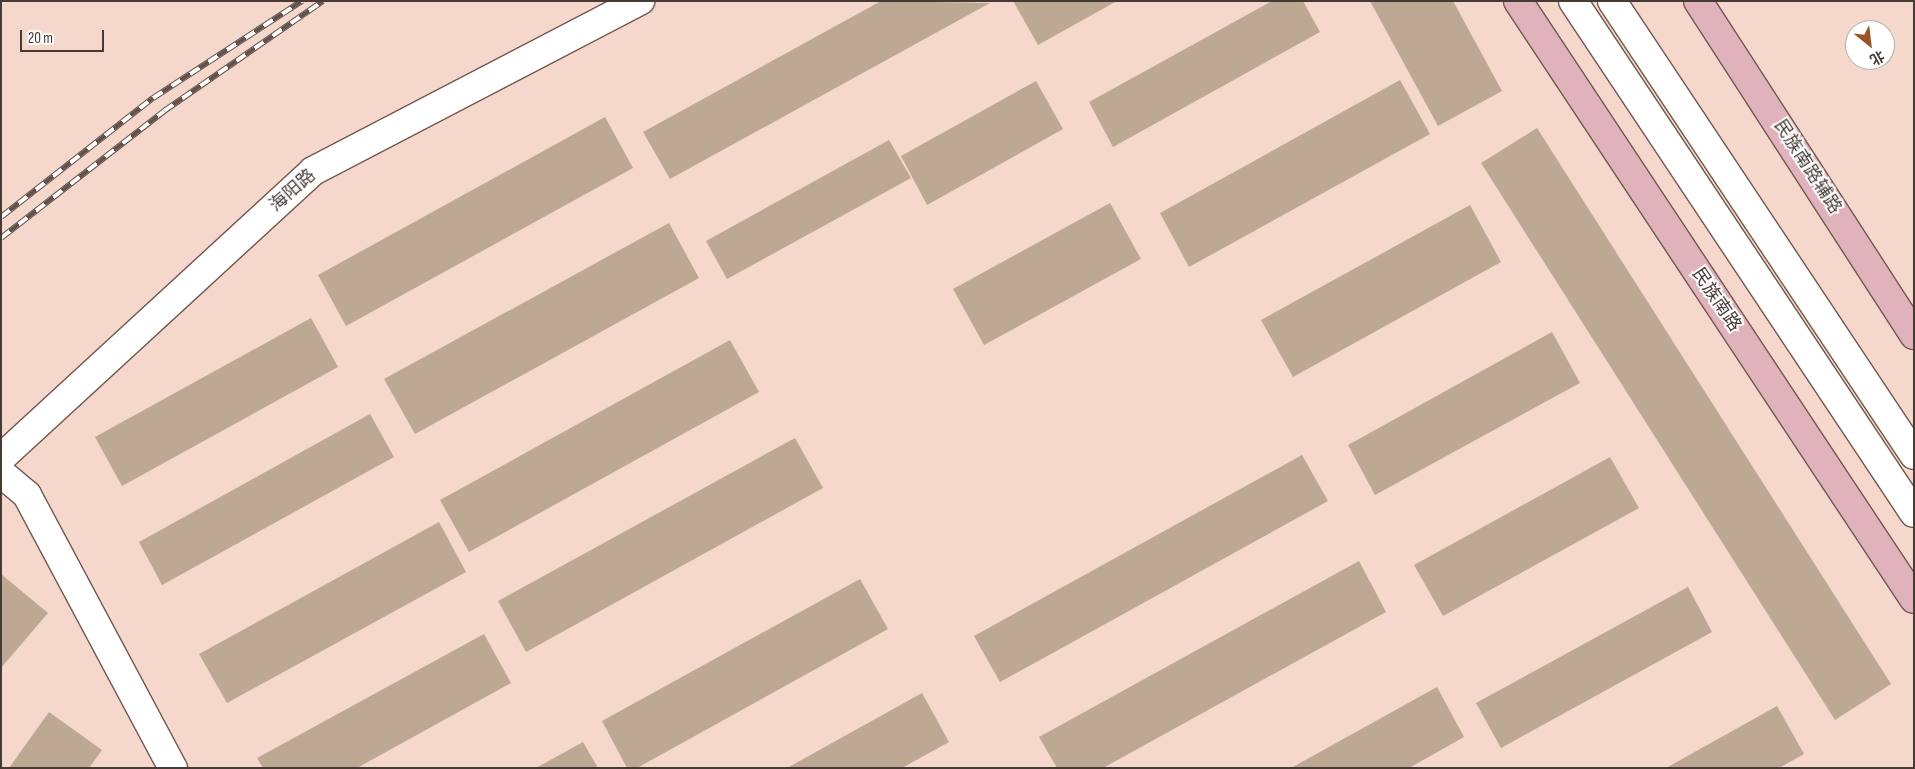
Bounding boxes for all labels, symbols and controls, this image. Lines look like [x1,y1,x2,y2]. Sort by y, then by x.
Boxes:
scale bar [22,20,106,52]
north arrow [1845,20,1895,70]
text: 20 m [28,29,53,48]
text: 北 [1867,47,1887,69]
street label: 民族南路辅路 [1769,116,1845,218]
street label: 海阳路 [266,165,320,217]
street label: 民族南路 [1687,264,1745,336]

